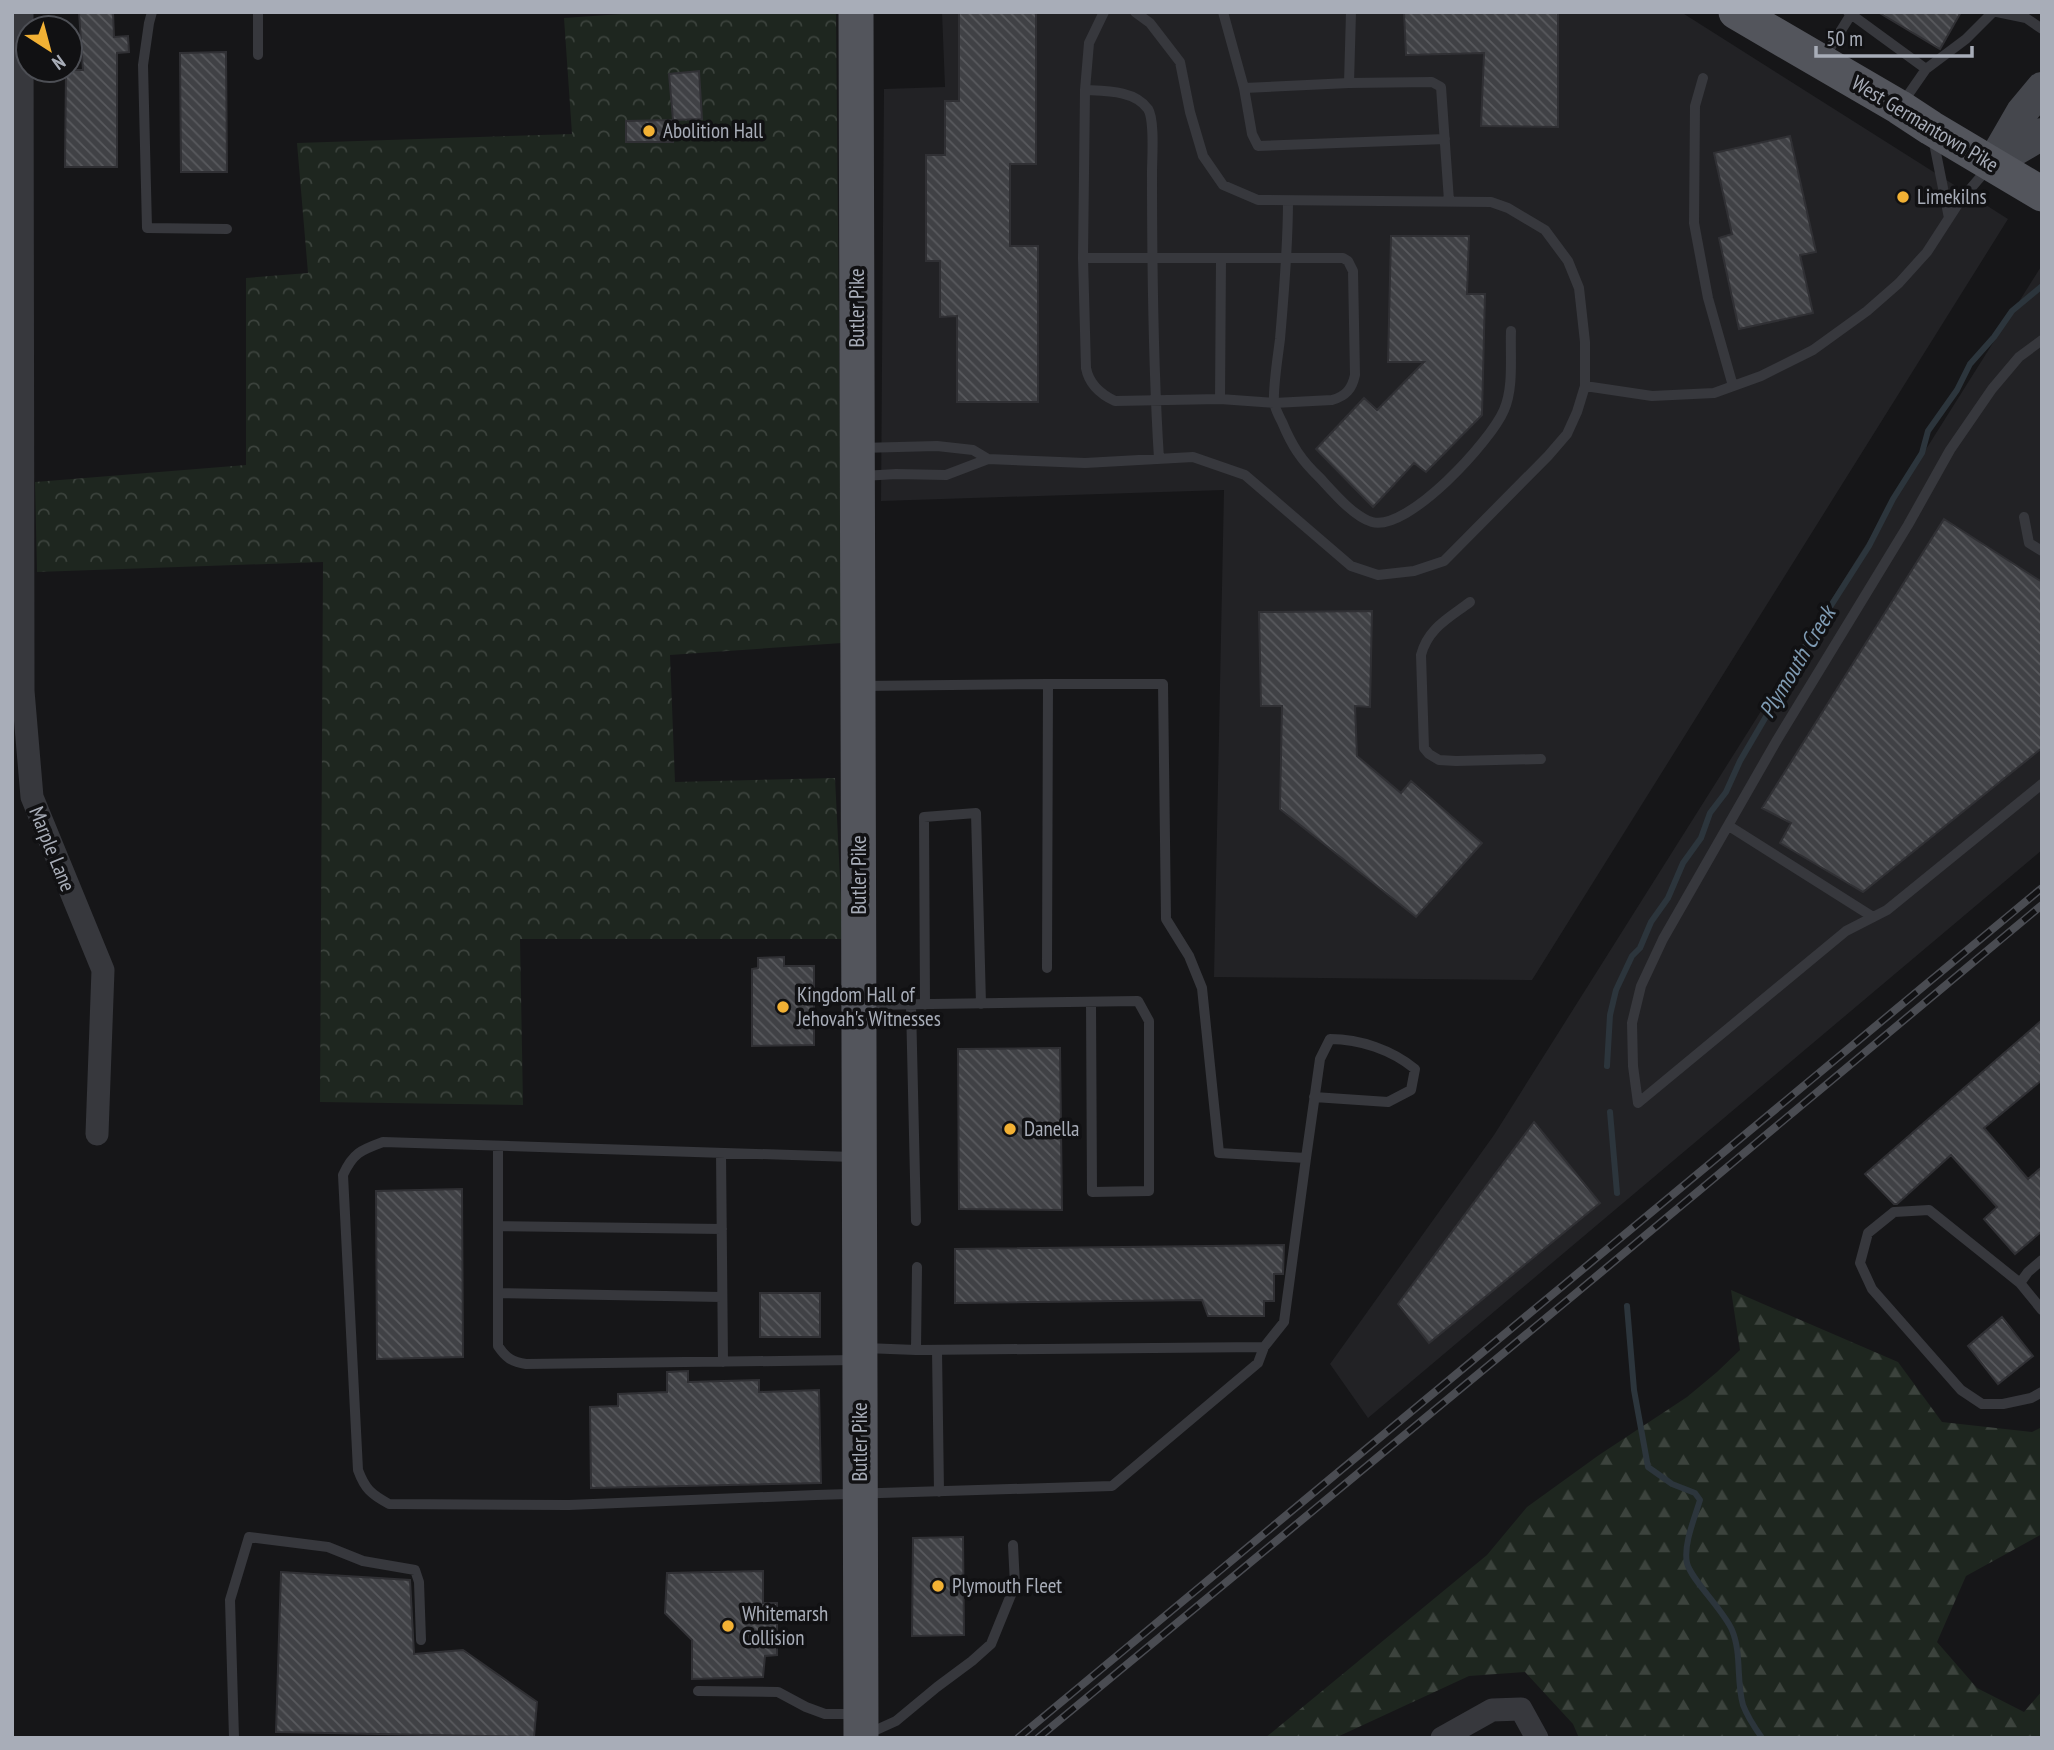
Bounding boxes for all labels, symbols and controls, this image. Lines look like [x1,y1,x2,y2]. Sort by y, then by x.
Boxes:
north arrow [14,14,84,84]
scale bar [1816,14,1972,58]
text: 50 m [1826,25,1863,52]
text: N [48,50,70,75]
street label: West Germantown Pike [1847,69,2004,178]
place label: Abolition Hall [663,117,763,144]
marker: Abolition Hall [641,123,657,139]
place label: Limekilns [1917,183,1987,210]
marker: Limekilns [1895,189,1911,205]
street label: Butler Pike [843,268,870,348]
water label: Plymouth Creek [1752,598,1843,723]
street label: Marple Lane [23,802,82,895]
street label: Butler Pike [845,835,872,915]
place label: Kingdom Hall of Jehovah's Witnesses [796,981,941,1032]
marker: Kingdom Hall of Jehovah's Witnesses [775,999,791,1015]
place label: Danella [1024,1115,1080,1142]
marker: Danella [1002,1121,1018,1137]
street label: Butler Pike [846,1402,873,1482]
place label: Plymouth Fleet [952,1572,1062,1599]
marker: Plymouth Fleet [930,1578,946,1594]
place label: Whitemarsh Collision [742,1600,828,1651]
marker: Whitemarsh Collision [720,1618,736,1634]

